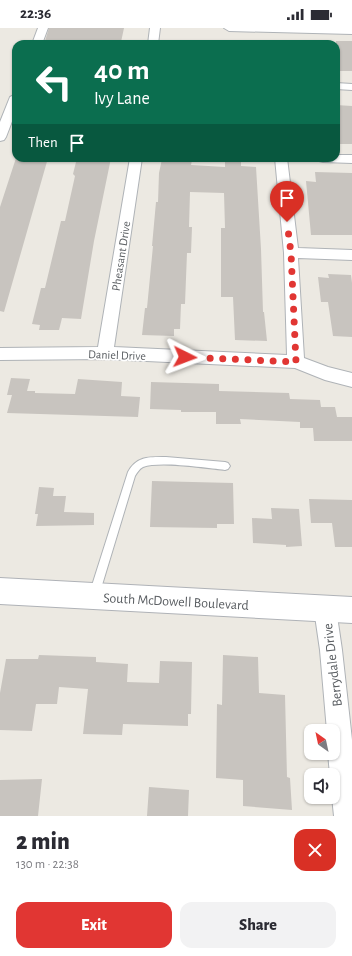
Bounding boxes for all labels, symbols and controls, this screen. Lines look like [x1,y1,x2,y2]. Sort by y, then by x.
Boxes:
text: 22:36 [20,6,51,21]
icon: left [28,56,80,108]
text: 40 m [94,57,150,85]
text: Ivy Lane [94,90,150,108]
icon: arrive [66,132,88,154]
text: Then [28,135,58,150]
pin [270,181,304,222]
icon: arrive [276,187,298,209]
street label: Pheasant Drive [110,220,132,292]
position arrow [164,336,206,378]
street label: Daniel Drive [88,348,146,362]
street label: South McDowell Boulevard [103,591,249,613]
street label: Berrydale Drive [321,622,345,707]
north arrow [304,724,340,760]
map controls [304,724,340,804]
button: sound [304,768,340,804]
button: close [294,829,336,871]
text: 2 min [16,830,70,854]
text: 130 m · 22:38 [16,858,79,871]
button: Exit [16,902,172,948]
button: Share [180,902,336,948]

